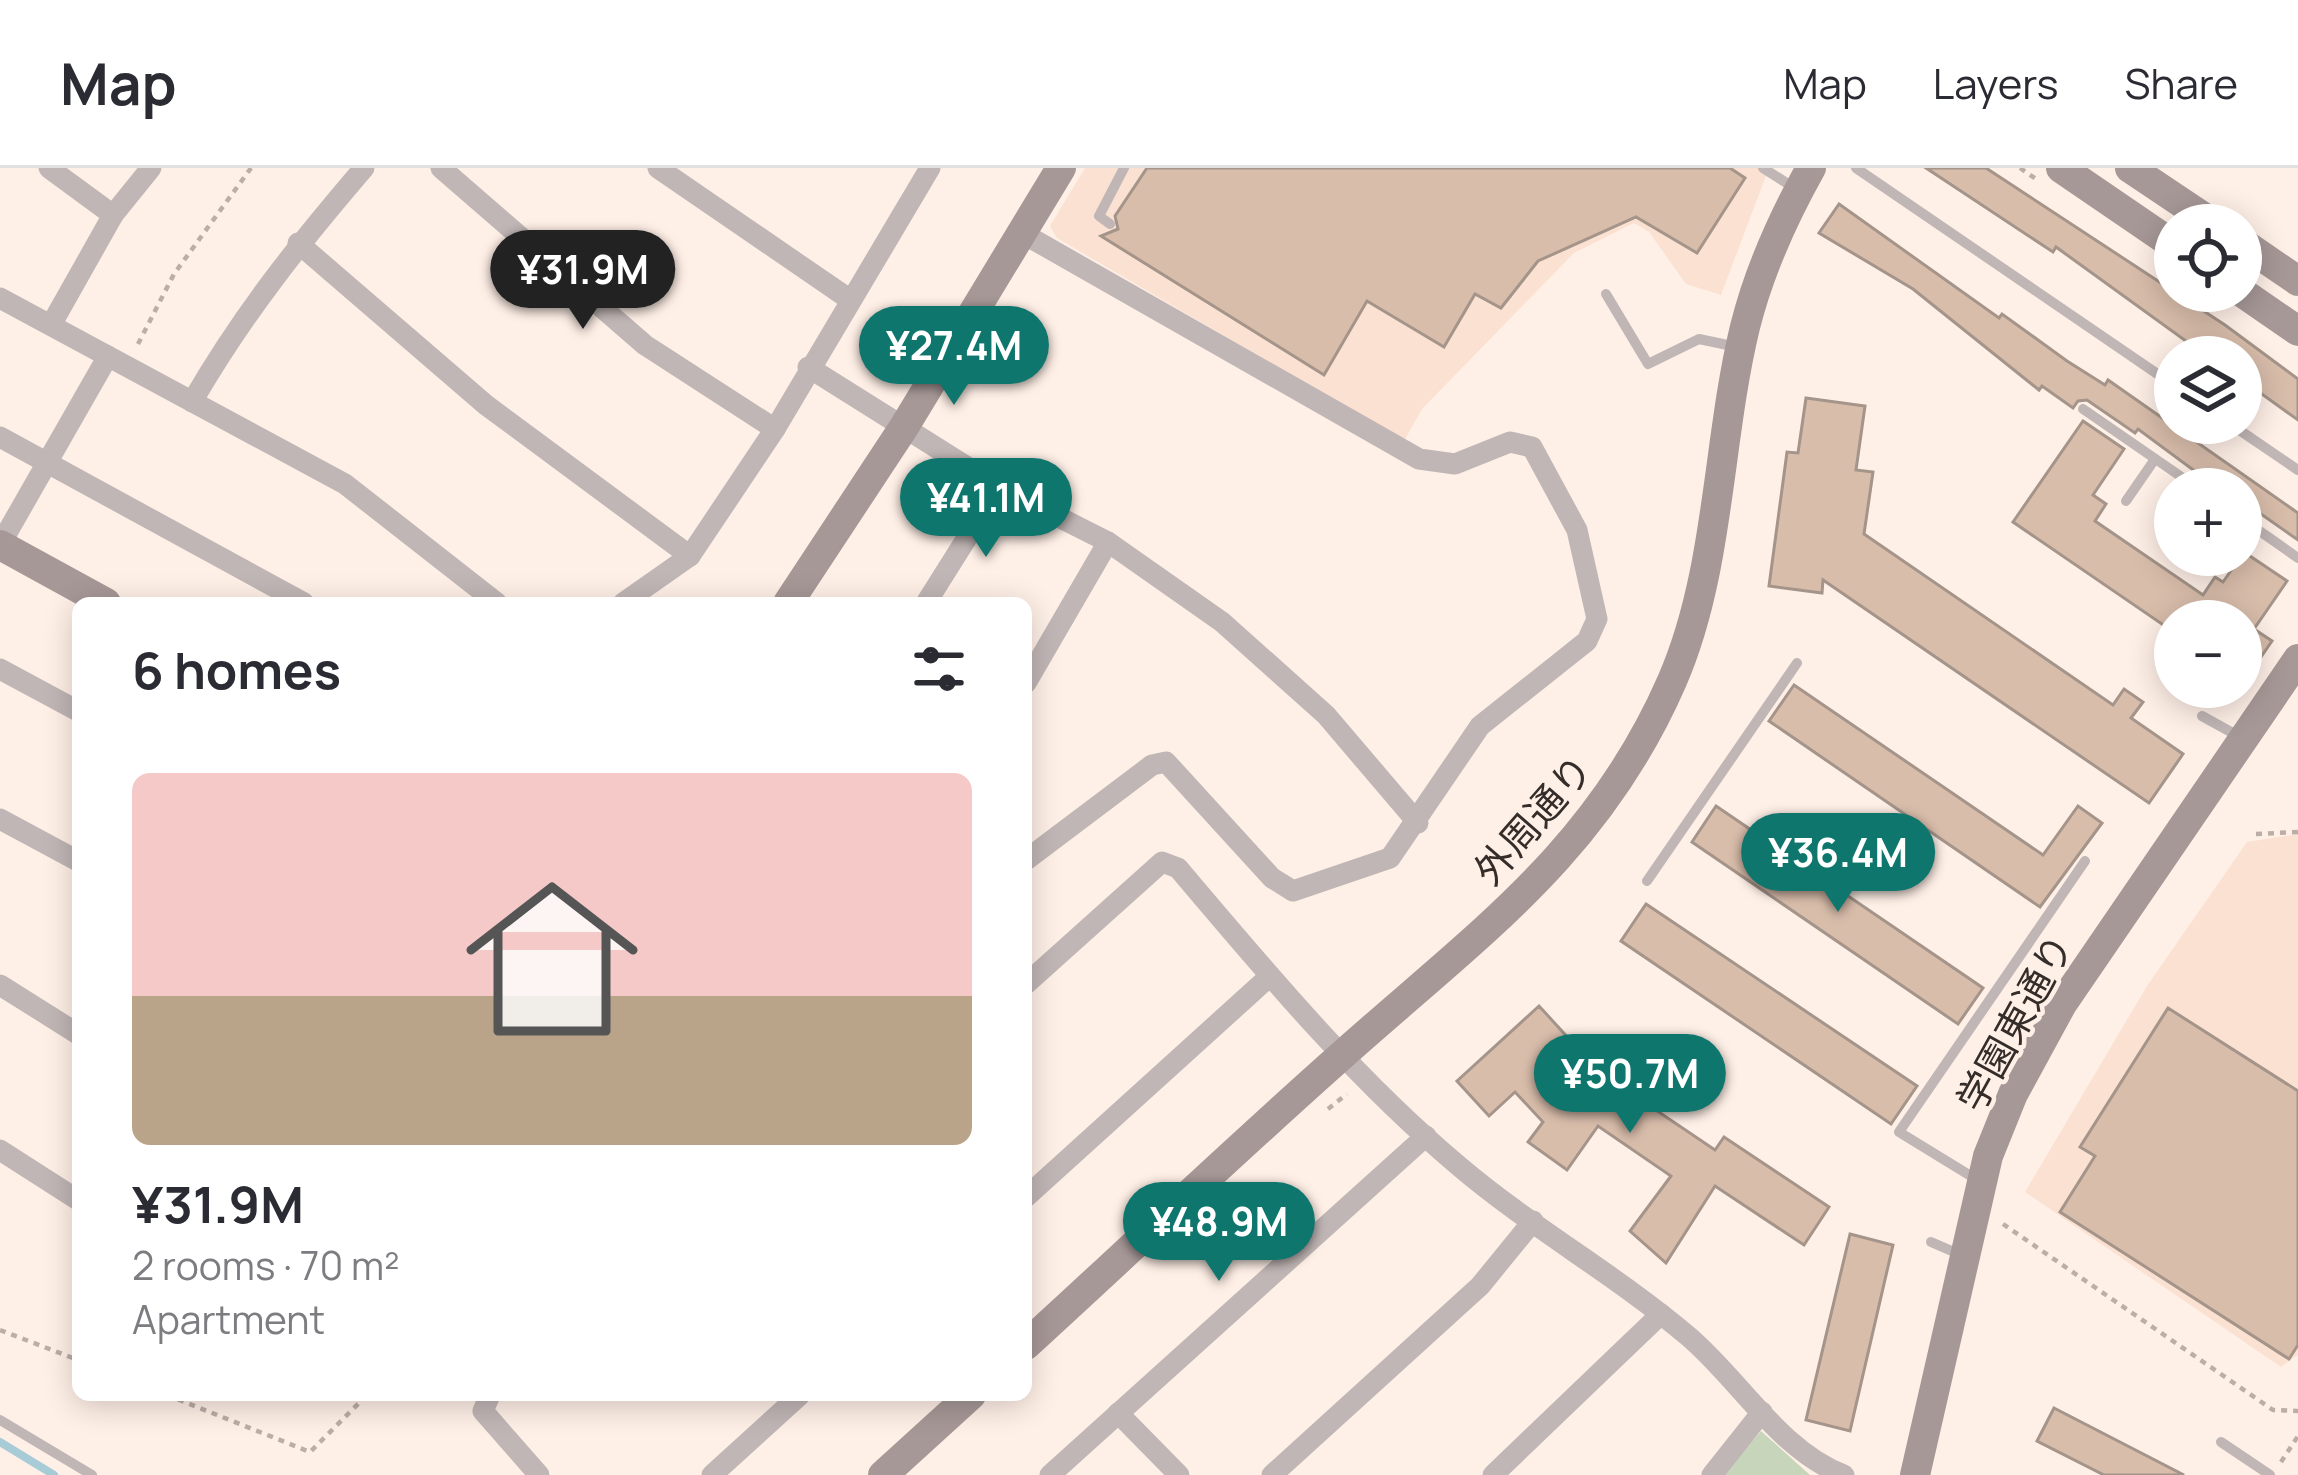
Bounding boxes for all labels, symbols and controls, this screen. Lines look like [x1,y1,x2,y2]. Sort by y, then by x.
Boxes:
text: Map [60,44,177,122]
text: Map [1783,54,1867,112]
text: Layers [1933,54,2059,112]
text: Share [2125,54,2238,112]
map controls [2154,204,2262,708]
button: locate [2154,204,2262,312]
pin: ¥31.9M [485,230,681,332]
text: ¥31.9M [517,242,649,296]
pin: ¥27.4M [856,306,1052,408]
text: ¥27.4M [886,318,1022,372]
button: layers [2154,336,2262,444]
pin: ¥41.1M [888,458,1084,560]
button: + [2154,468,2262,576]
text: ¥41.1M [927,470,1045,524]
button: − [2154,600,2262,708]
text: 6 homes [132,635,341,704]
icon: filters [906,636,972,702]
street label: 外周通り [1461,743,1604,896]
pin: ¥36.4M [1740,813,1936,915]
text: ¥36.4M [1768,825,1908,879]
icon: home [444,851,660,1067]
street label: 学園東通り [1943,924,2085,1121]
pin: ¥50.7M [1532,1034,1728,1136]
text: ¥50.7M [1561,1046,1699,1100]
text: ¥31.9M [132,1169,304,1238]
pin: ¥48.9M [1121,1182,1317,1284]
text: ¥48.9M [1150,1194,1288,1248]
text: 2 rooms · 70 m² [132,1238,400,1292]
text: Apartment [132,1292,325,1346]

